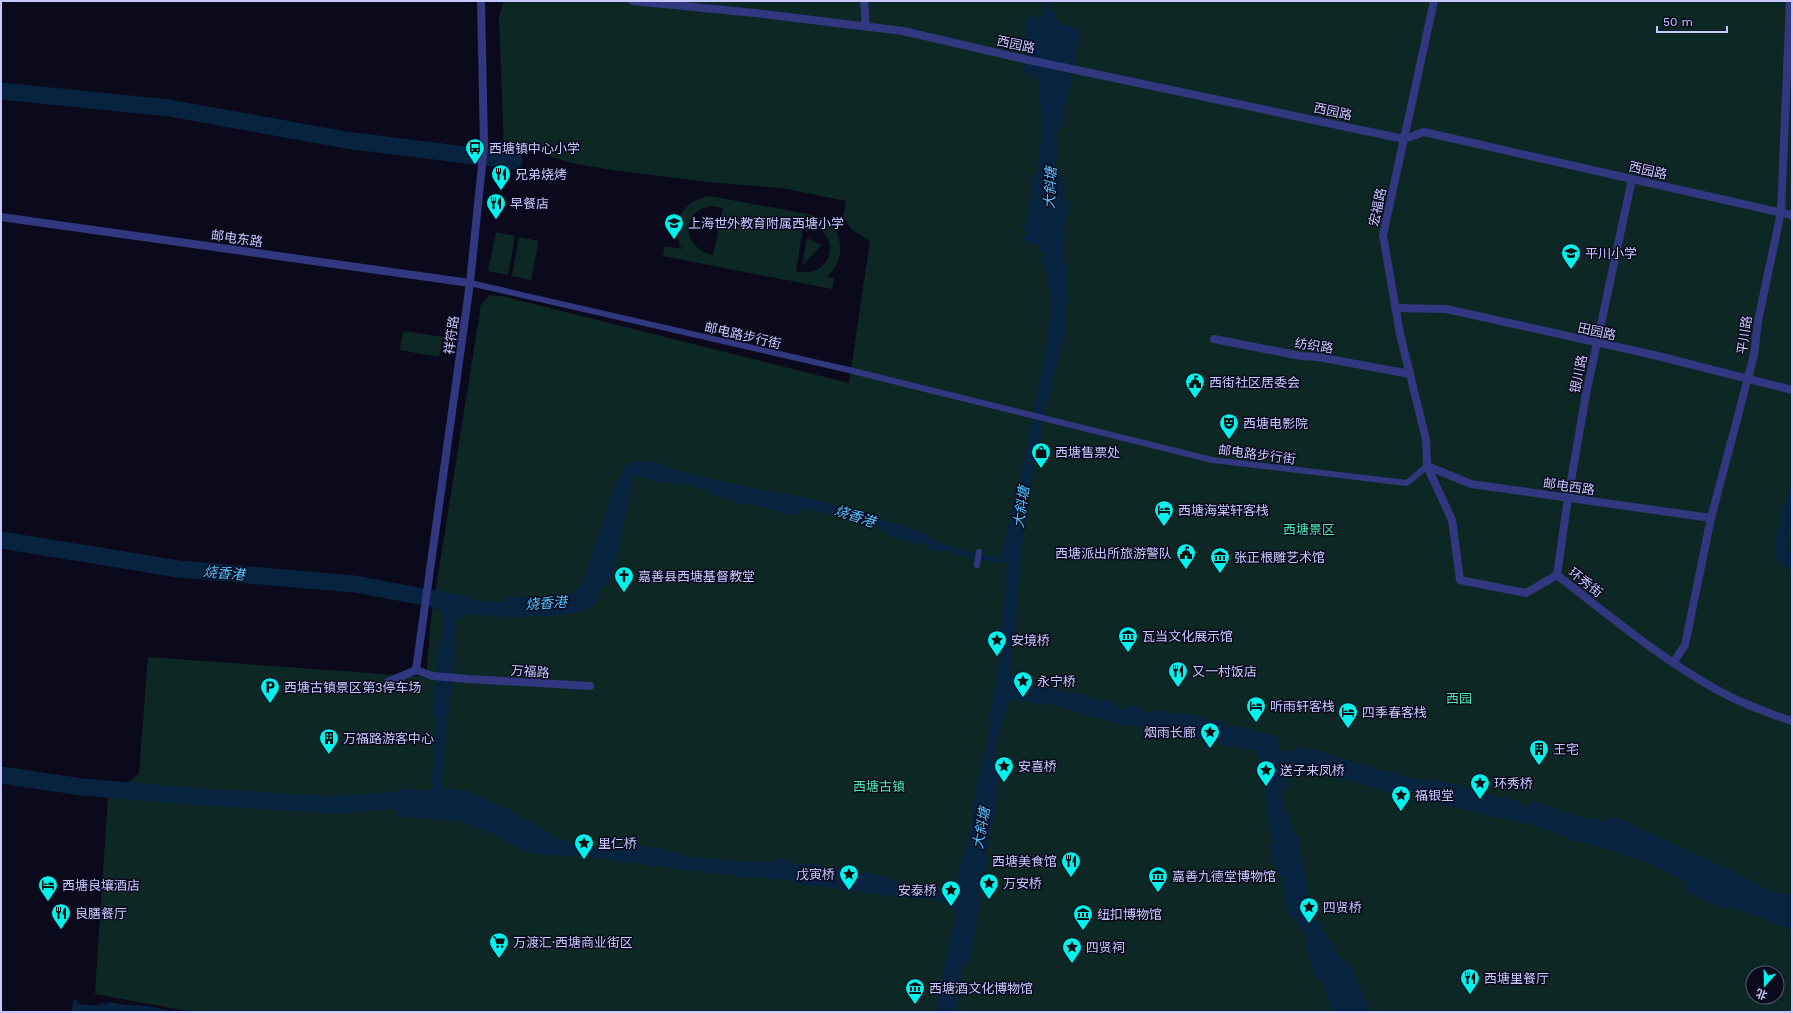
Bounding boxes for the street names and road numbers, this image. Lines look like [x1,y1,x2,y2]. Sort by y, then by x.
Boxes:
street label: 西园路 [995,33,1037,56]
street label: 西园路 [1312,100,1354,123]
street label: 西园路 [1627,159,1669,182]
street label: 宏福路 [1366,186,1389,228]
street label: 邮电东路 [210,227,264,250]
street label: 祥符路 [441,315,462,355]
street label: 平川路 [1734,315,1755,355]
street label: 邮电路步行街 [703,319,783,352]
street label: 田园路 [1576,320,1618,343]
street label: 纺织路 [1293,335,1334,356]
street label: 银川路 [1567,353,1590,395]
street label: 邮电路步行街 [1217,442,1297,467]
street label: 邮电西路 [1542,475,1596,498]
street label: 环秀街 [1566,564,1606,600]
street label: 万福路 [510,663,550,680]

